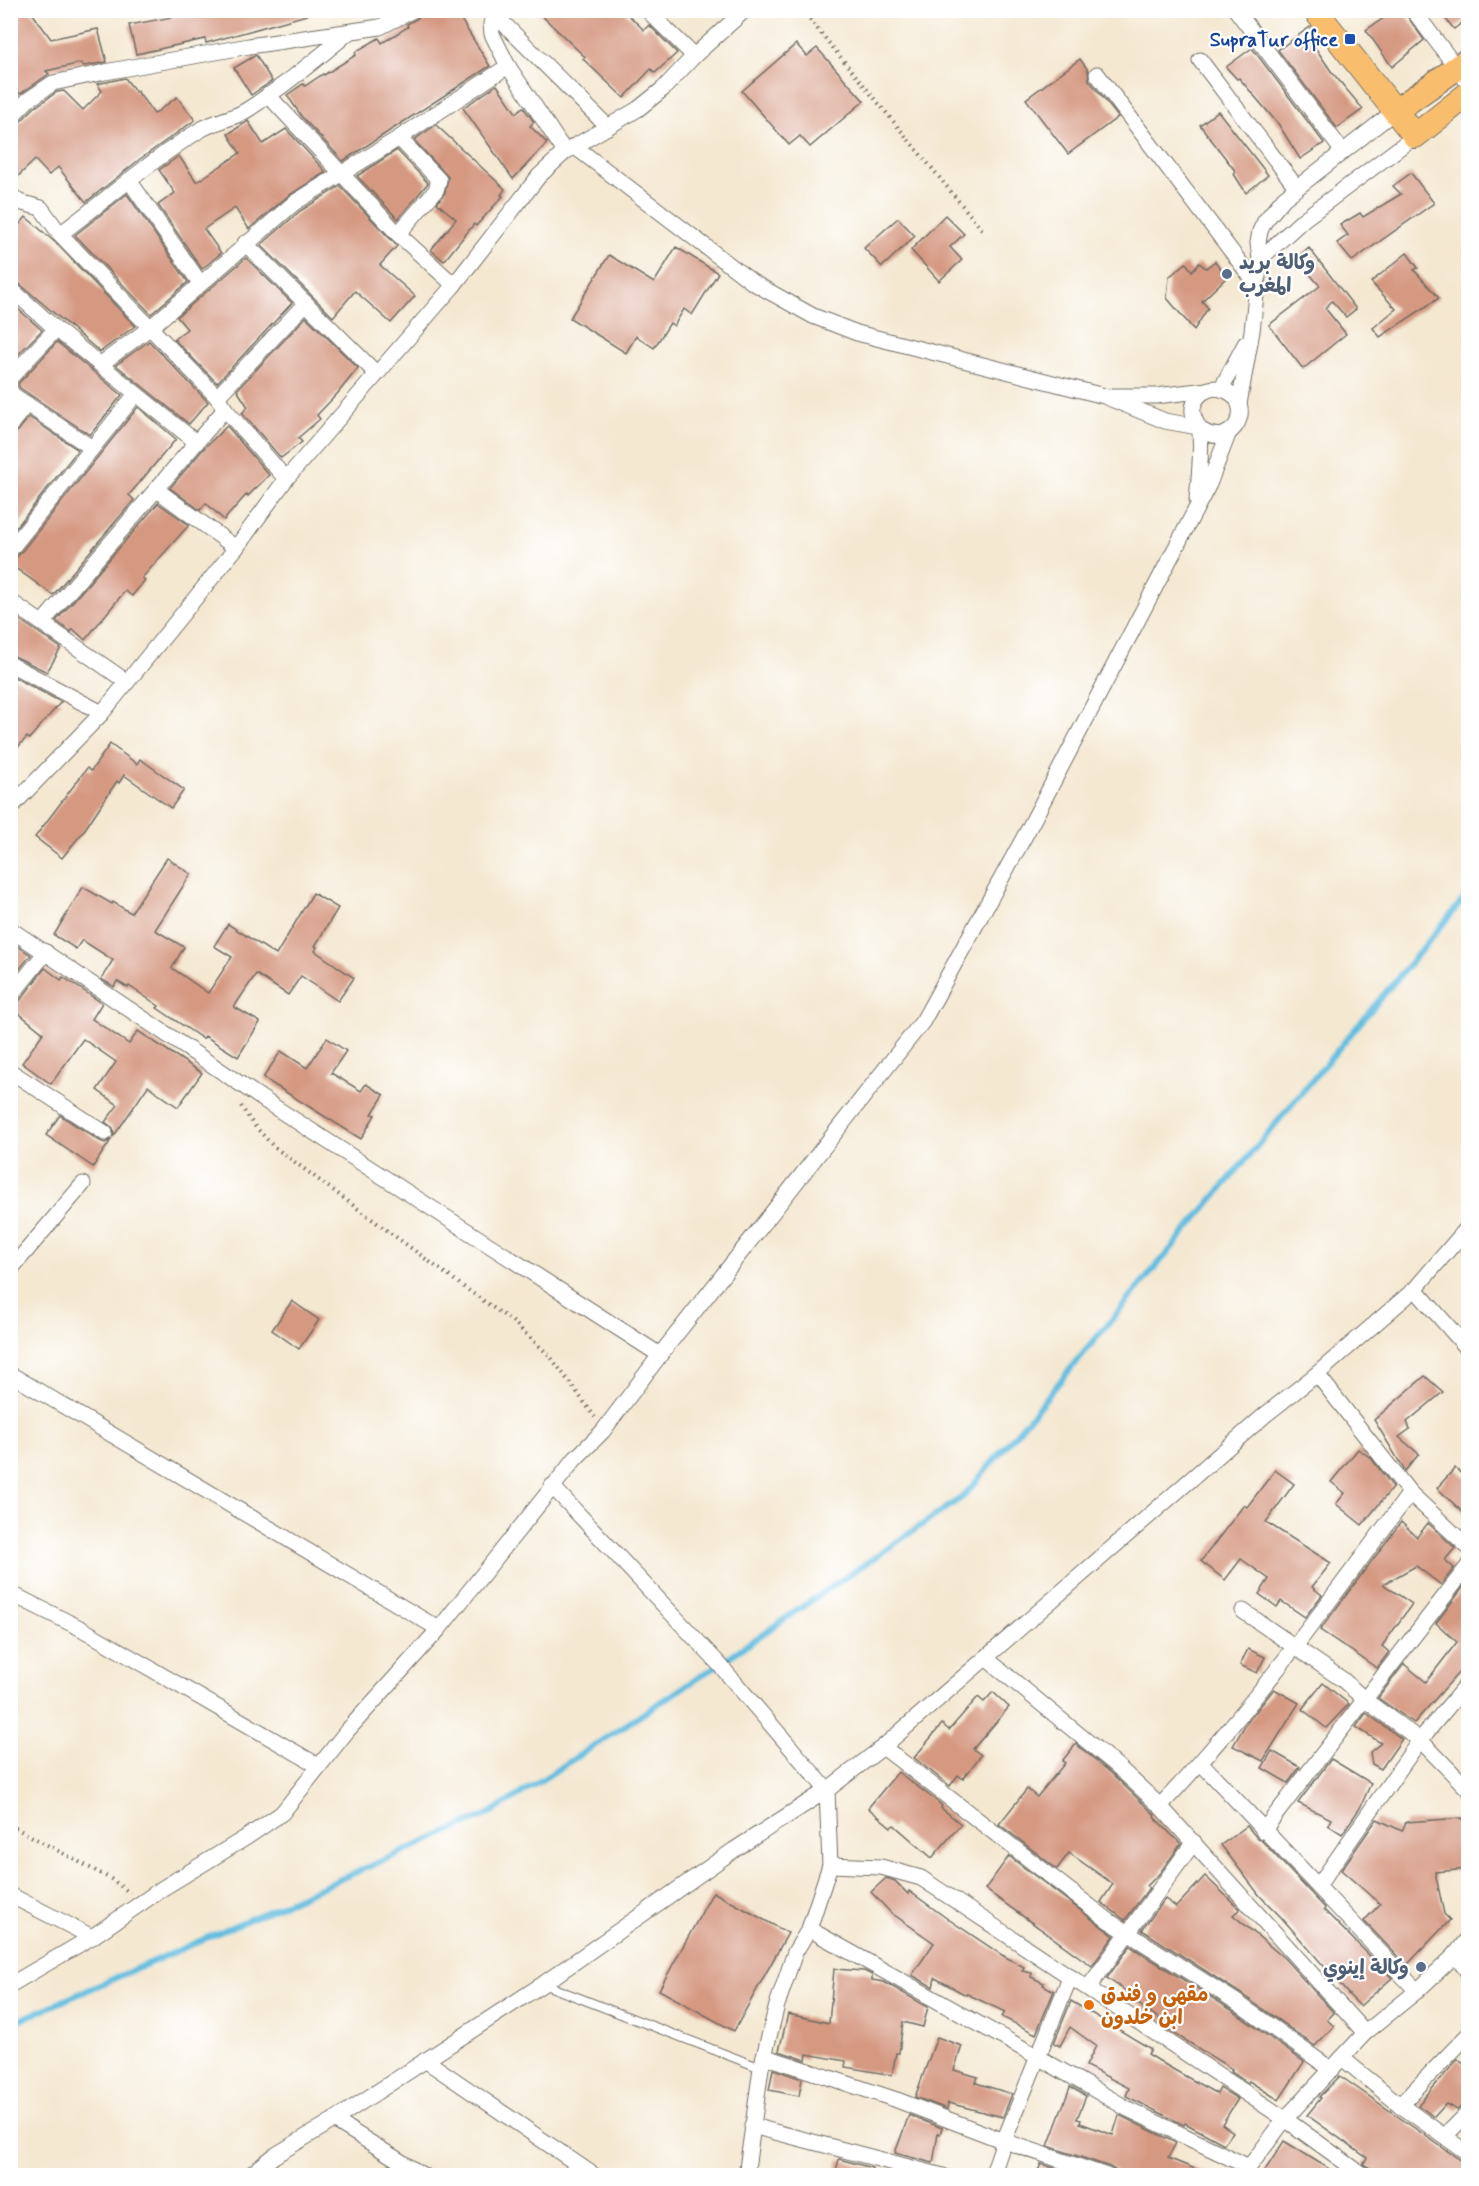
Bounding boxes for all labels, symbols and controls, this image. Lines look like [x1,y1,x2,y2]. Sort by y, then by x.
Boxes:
place label: SupraTur office [1210,27,1338,54]
marker: SupraTur office [1343,32,1357,46]
place label: وكالة بريد المغرب [1239,250,1315,300]
marker: وكالة بريد المغرب [1220,267,1234,281]
place label: وكالة إينوي [1323,1955,1409,1983]
marker: وكالة إينوي [1414,1960,1428,1974]
place label: مقهى و فندق ابن خلدون [1101,1982,1208,2032]
marker: مقهى و فندق ابن خلدون [1082,1998,1096,2012]

